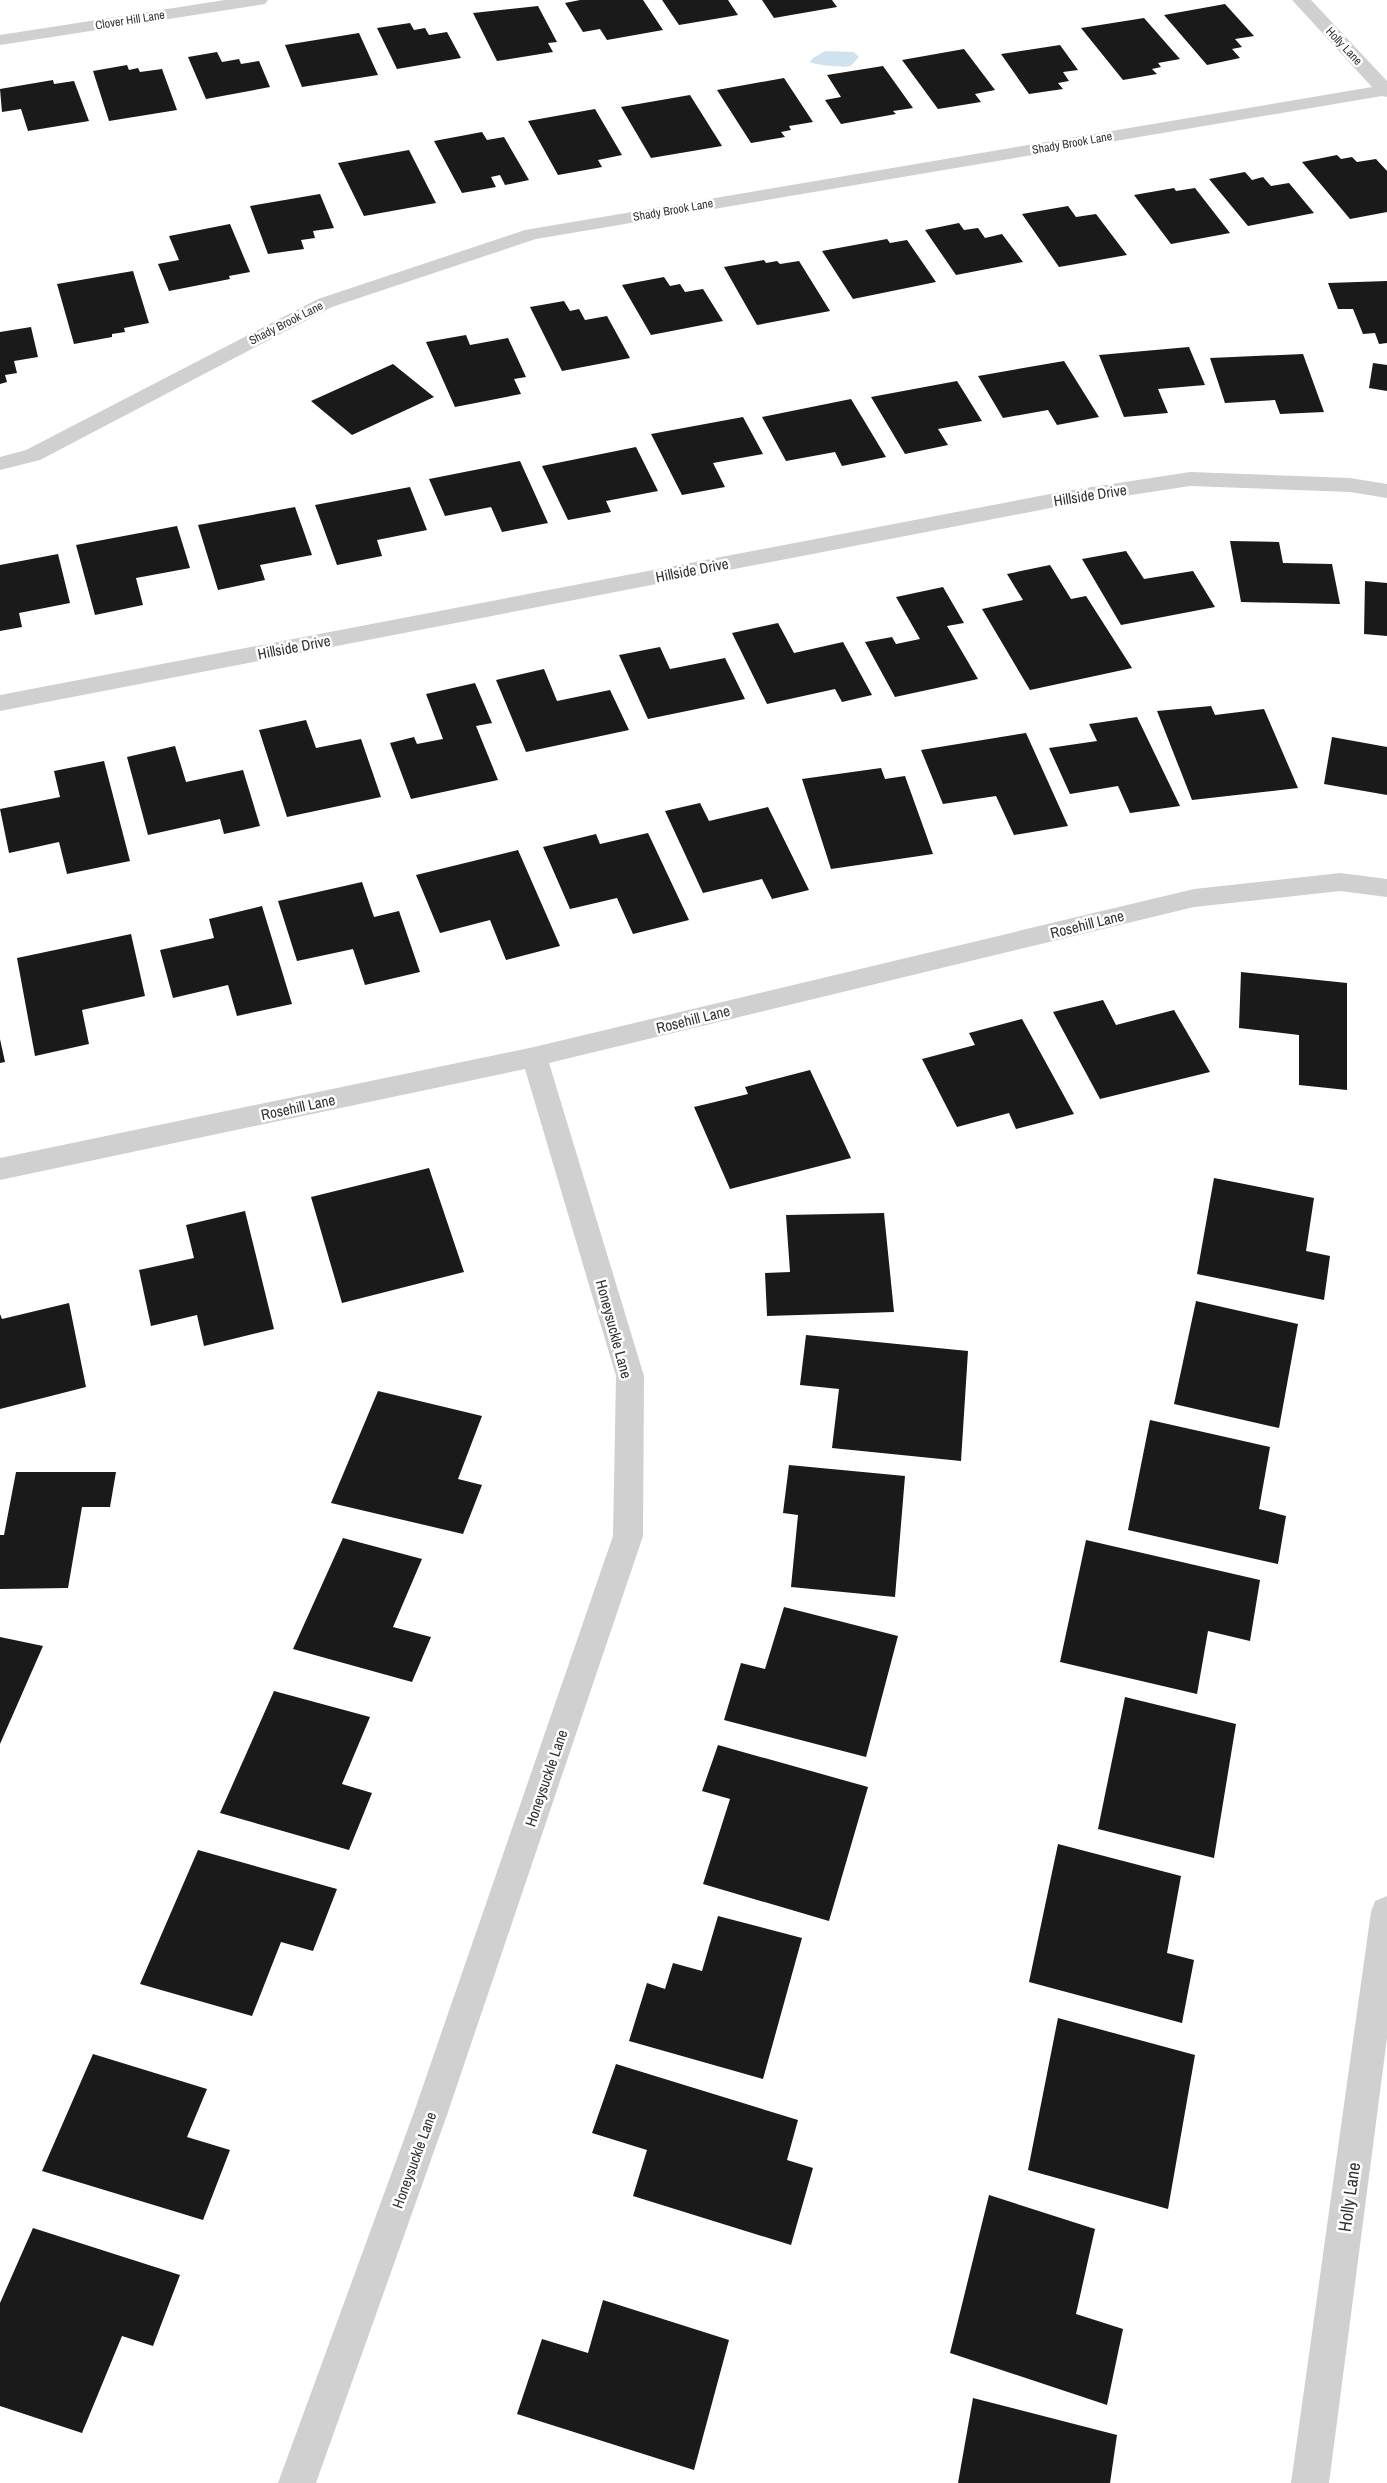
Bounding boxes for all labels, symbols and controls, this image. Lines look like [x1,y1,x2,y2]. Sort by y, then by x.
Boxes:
street label: Clover Hill Lane [94,7,166,33]
street label: Holly Lane [1322,24,1366,68]
street label: Shady Brook Lane [1031,128,1113,158]
street label: Shady Brook Lane [632,195,714,225]
street label: Shady Brook Lane [246,297,326,349]
street label: Hillside Drive [1052,479,1128,511]
street label: Hillside Drive [654,553,730,587]
street label: Hillside Drive [256,630,332,664]
street label: Rosehill Lane [1048,905,1126,943]
street label: Rosehill Lane [654,1000,732,1038]
street label: Rosehill Lane [259,1089,337,1125]
street label: Honeysuckle Lane [591,1277,637,1381]
street label: Honeysuckle Lane [520,1727,572,1829]
street label: Honeysuckle Lane [387,2109,441,2211]
street label: Holly Lane [1332,2161,1366,2233]

